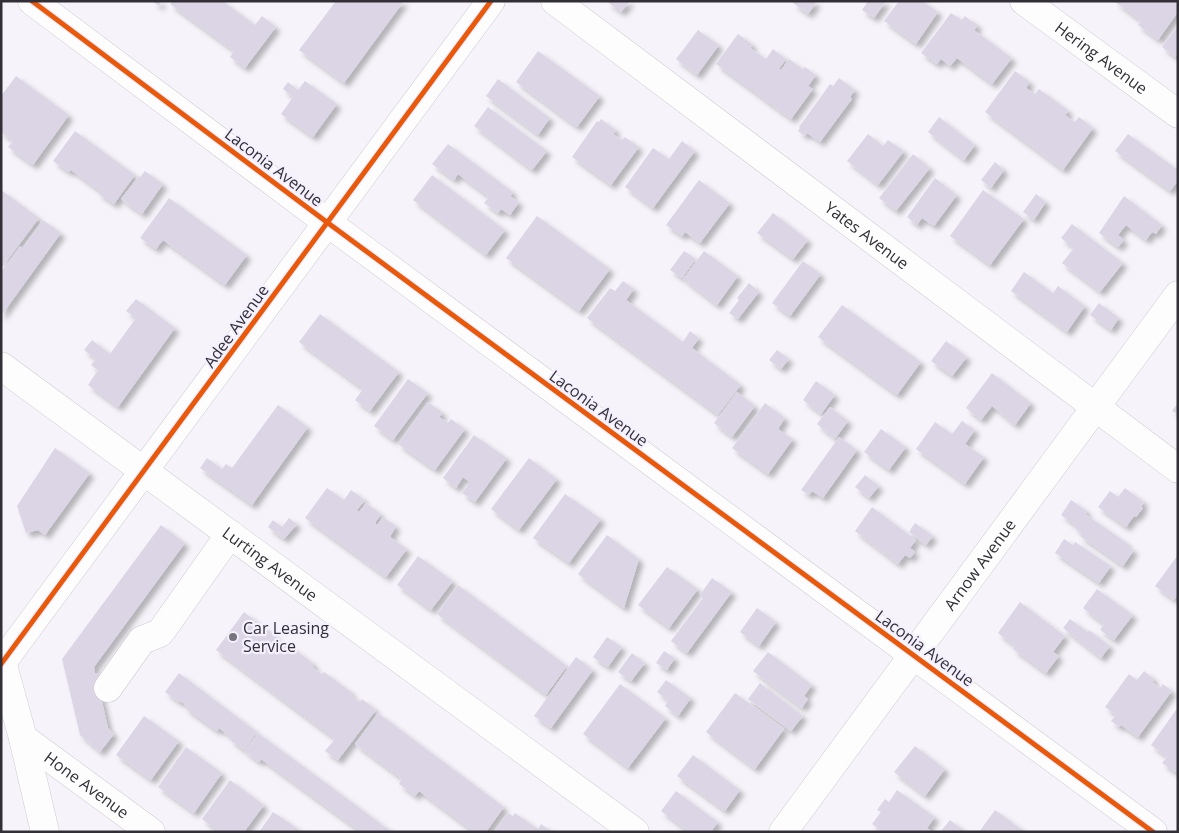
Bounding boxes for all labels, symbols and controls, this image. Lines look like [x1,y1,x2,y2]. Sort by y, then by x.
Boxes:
street label: Hering Avenue [1051,16,1152,99]
street label: Laconia Avenue [221,123,327,211]
street label: Yates Avenue [820,196,913,274]
street label: Adee Avenue [198,280,274,372]
street label: Laconia Avenue [545,365,653,451]
street label: Arnow Avenue [939,514,1021,615]
street label: Lurting Avenue [218,522,322,606]
street label: Laconia Avenue [871,605,979,691]
place label: Car Leasing Service [243,617,329,657]
marker: Car Leasing Service [227,631,239,643]
street label: Hone Avenue [40,746,134,823]

